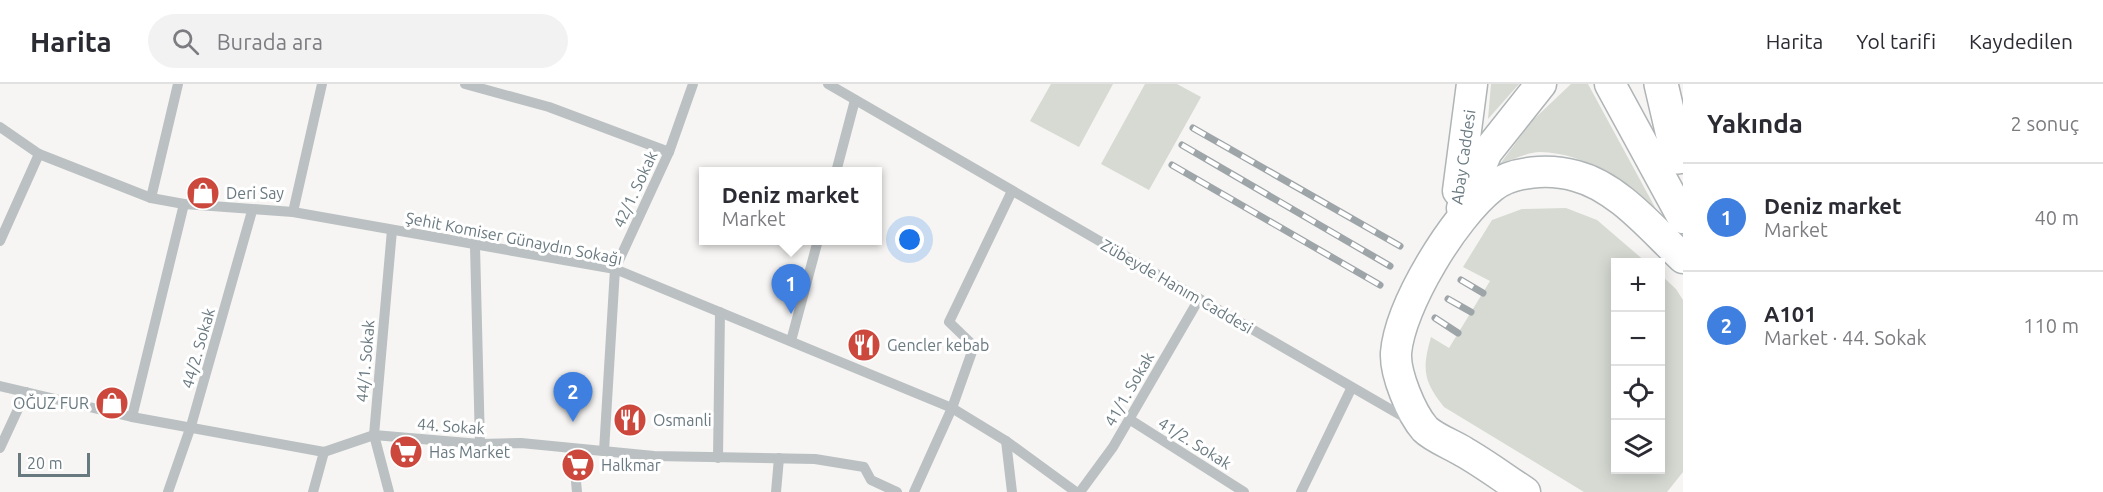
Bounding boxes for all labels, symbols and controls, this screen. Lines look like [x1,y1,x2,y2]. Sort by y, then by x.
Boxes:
search box [148,14,568,68]
icon: search [169,25,202,58]
text: Harita [30,26,112,57]
text: Burada ara [217,29,323,54]
text: Harita [1766,29,1823,53]
text: Yol tarifi [1856,29,1936,53]
text: Kaydedilen [1969,29,2073,53]
street label: Abay Caddesi [1447,108,1479,206]
text: Yakında [1707,109,1803,138]
text: 2 sonuç [2011,112,2079,135]
street label: 42/1. Sokak [609,148,661,230]
popup [699,167,882,245]
shop icon: Deri Say [185,175,221,211]
text: Deniz market [722,182,859,207]
place label: Deri Say [226,184,284,202]
text: Deniz market [1764,193,1901,218]
text: 1 [1721,206,1732,229]
text: 40 m [2035,206,2079,229]
text: Market [722,207,786,230]
street label: Şehit Komiser Günaydın Sokağı [404,208,624,268]
text: Market [1764,218,1828,241]
your location [895,225,924,254]
street label: Zübeyde Hanım Caddesi [1098,235,1256,337]
map controls [1611,258,1665,474]
button: + [1611,258,1665,312]
pin: 1 [772,264,810,314]
text: A101 [1764,301,1817,326]
street label: 44/2. Sokak [178,306,218,390]
button: − [1611,312,1665,366]
text: 2 [1721,314,1732,337]
text: 110 m [2023,314,2079,337]
street label: 44/1. Sokak [352,319,378,403]
text: Market · 44. Sokak [1764,326,1927,349]
restaurant icon: Gencler kebab [846,327,882,363]
place label: Gencler kebab [887,336,989,354]
street label: 41/1. Sokak [1101,349,1157,429]
button: locate [1611,366,1665,420]
pin: 2 [554,372,592,422]
shop icon: OĞUZ FUR [94,385,130,421]
place label: OĞUZ FUR [13,393,89,412]
restaurant icon: Osmanli [612,402,648,438]
place label: Osmanli [653,411,712,429]
street label: 41/2. Sokak [1155,413,1235,473]
street label: 44. Sokak [417,415,485,437]
button: layers [1611,420,1665,474]
supermarket icon: Has Market [388,434,424,470]
place label: Has Market [429,443,511,461]
supermarket icon: Halkmar [560,447,596,483]
scale bar [18,450,90,478]
text: 20 m [27,454,63,472]
place label: Halkmar [601,456,661,474]

